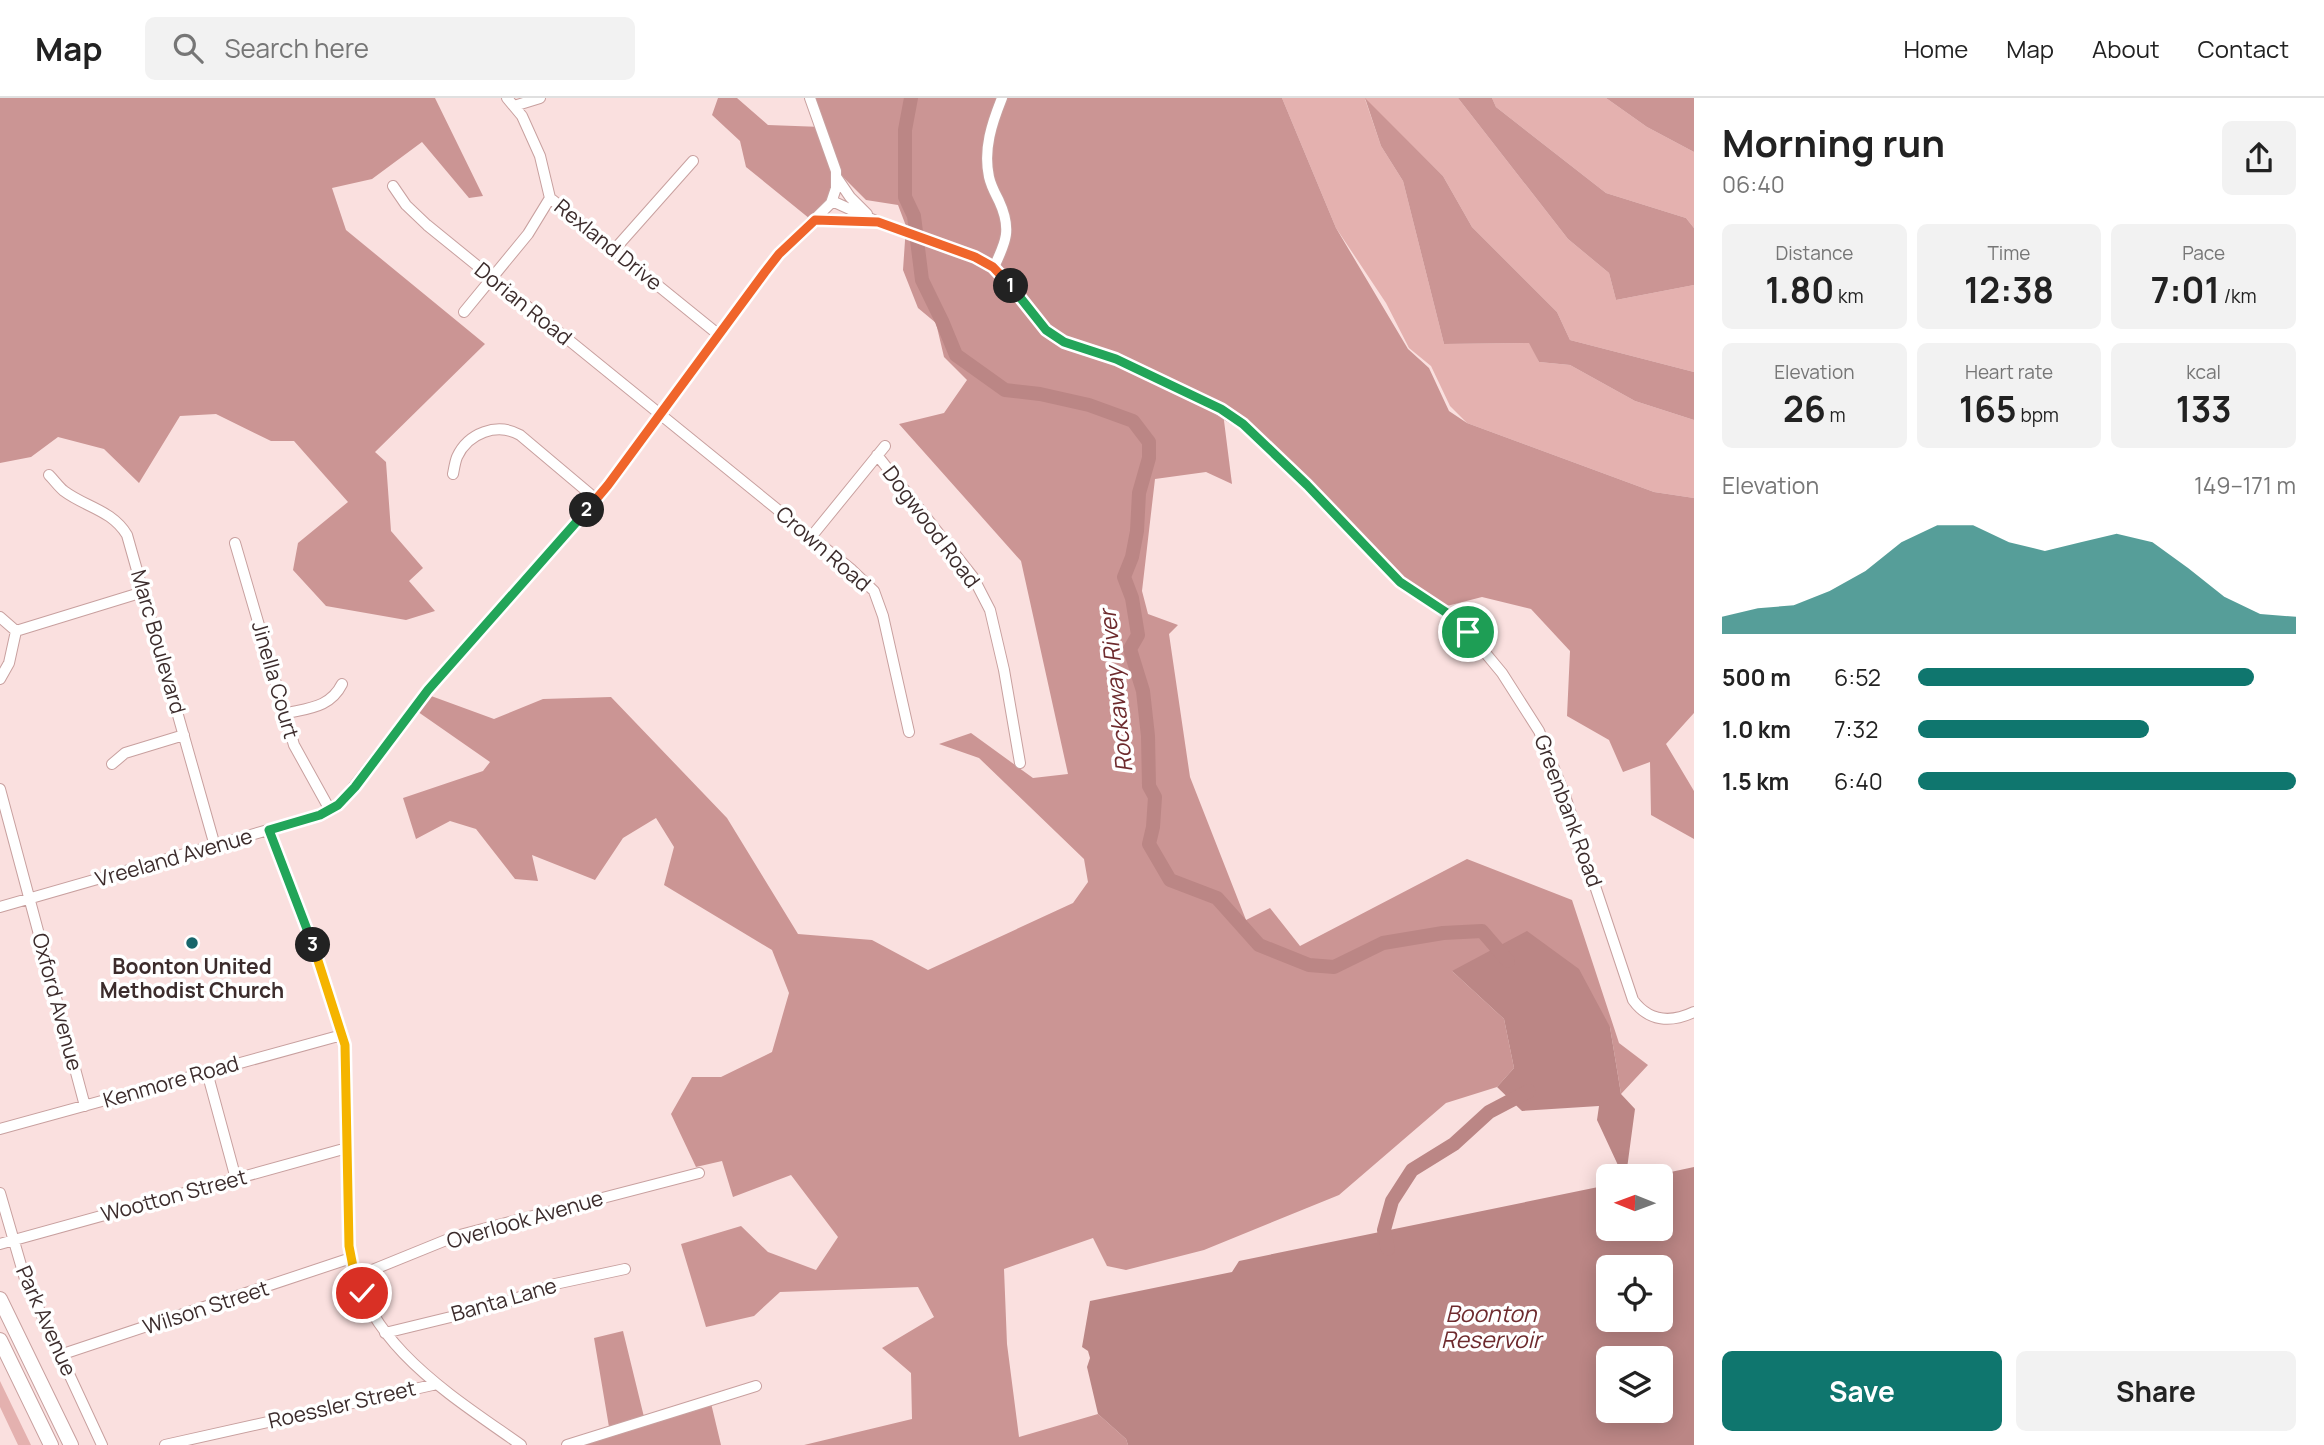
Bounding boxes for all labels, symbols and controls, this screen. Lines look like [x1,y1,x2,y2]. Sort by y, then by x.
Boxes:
search box [145,17,635,80]
text: Map [35,26,103,71]
icon: search [169,29,207,67]
text: Search here [225,30,369,66]
text: Home [1903,32,1968,65]
text: Map [2006,32,2054,65]
text: About [2092,32,2160,65]
text: Contact [2198,32,2289,65]
text: Morning run [1722,116,1945,168]
button: share [2222,121,2296,195]
text: 06:40 [1722,168,1785,200]
street label: Rexland Drive [549,192,668,296]
text: Distance [1775,240,1853,266]
text: Time [1988,240,2030,266]
text: Pace [2182,240,2225,266]
street label: Dorian Road [469,255,578,351]
text: 1.80 [1765,266,1834,314]
text: 12:38 [1964,266,2054,314]
text: 7:01 [2151,266,2220,314]
pin: 1 [993,268,1028,304]
text: 1 [1006,272,1015,298]
text: km [1834,283,1864,309]
text: /km [2220,283,2257,309]
text: Elevation [1774,359,1854,385]
text: Heart rate [1965,359,2053,385]
text: kcal [2186,359,2221,385]
text: 26 [1783,385,1826,433]
text: 165 [1959,385,2017,433]
text: 133 [2176,385,2232,433]
text: m [1826,402,1846,428]
text: bpm [2017,402,2059,428]
street label: Dogwood Road [877,460,987,593]
text: Elevation [1722,469,1819,501]
text: 149–171 m [2194,469,2296,501]
pin: 2 [570,492,604,528]
text: 2 [581,496,592,522]
street label: Crown Road [770,499,877,597]
street label: Marc Boulevard [125,566,193,717]
pin [1438,602,1498,662]
water label: Rockaway River [1090,606,1139,774]
icon: arrive [1449,613,1487,651]
street label: Jinella Court [246,618,306,742]
text: 500 m [1722,661,1791,693]
text: 6:52 [1834,661,1881,693]
text: 1.0 km [1722,713,1791,745]
text: 7:32 [1834,713,1878,745]
street label: Greenbank Road [1528,731,1609,891]
text: 1.5 km [1722,765,1789,797]
text: 6:40 [1834,765,1883,797]
street label: Vreeland Avenue [92,821,255,893]
pin: 3 [296,928,330,962]
street label: Oxford Avenue [26,930,90,1074]
text: 3 [307,931,318,957]
marker: Boonton United Methodist Church [184,935,200,951]
place label: Boonton United Methodist Church [100,952,284,1004]
street label: Kenmore Road [100,1048,242,1114]
street label: Wootton Street [98,1162,250,1228]
north arrow [1596,1164,1673,1241]
map controls [1596,1164,1673,1423]
street label: Overlook Avenue [443,1183,606,1255]
button: locate [1596,1255,1673,1332]
street label: Park Avenue [10,1261,84,1380]
pin [332,1263,392,1323]
street label: Banta Lane [448,1271,560,1327]
street label: Wilson Street [139,1274,272,1341]
icon: check [343,1274,381,1312]
water label: Boonton Reservoir [1441,1297,1544,1355]
button: layers [1596,1346,1673,1423]
button: Save [1722,1351,2002,1431]
button: Share [2016,1351,2296,1431]
street label: Roessler Street [265,1373,418,1435]

